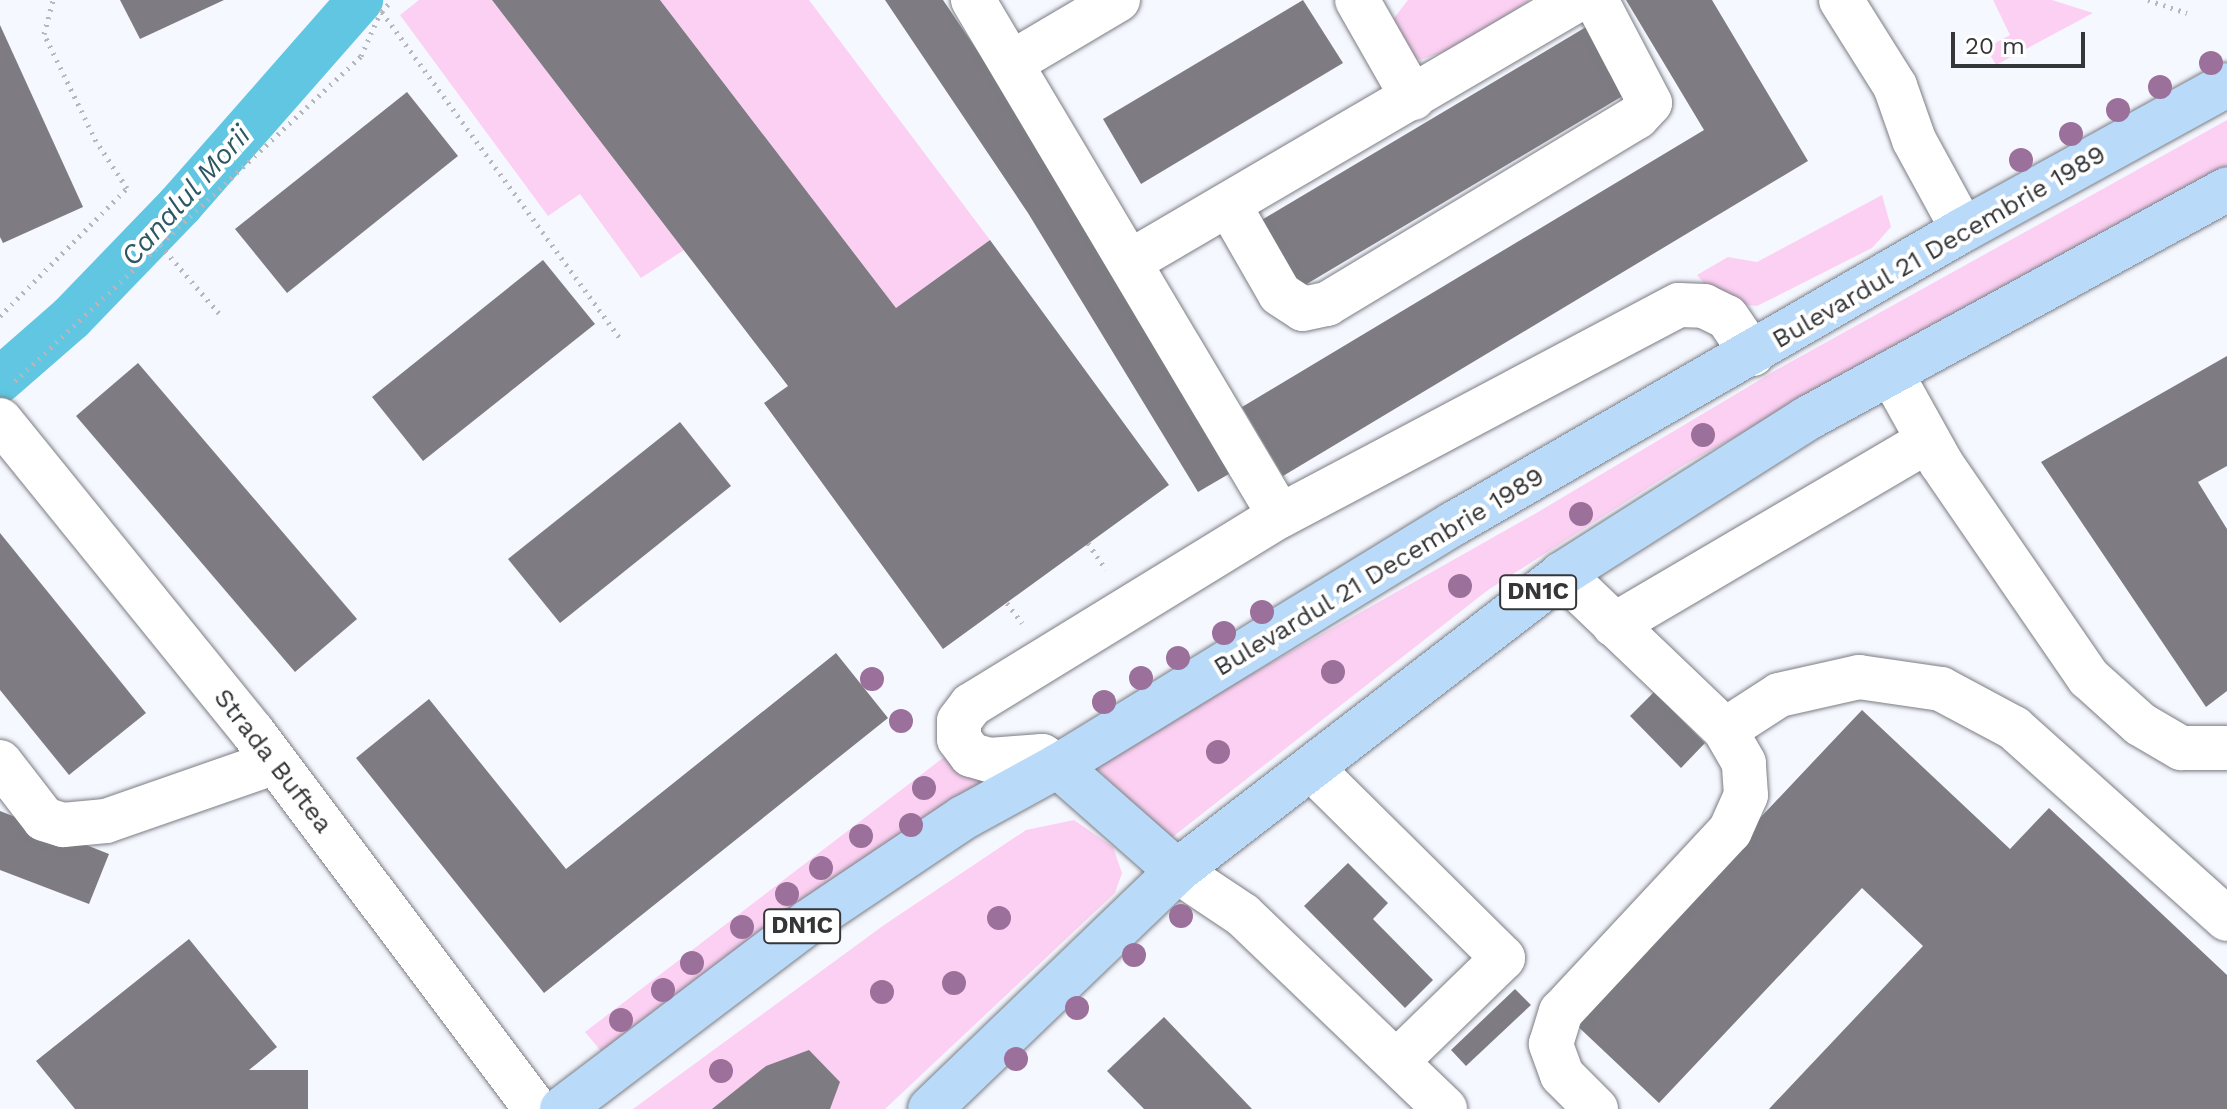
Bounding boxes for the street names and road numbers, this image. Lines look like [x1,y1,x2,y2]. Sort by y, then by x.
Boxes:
street label: Bulevardul 21 Decembrie 1989 [1766,138,2112,356]
street label: Bulevardul 21 Decembrie 1989 [1208,460,1550,684]
road number: DN1C [1498,572,1578,612]
street label: Strada Buftea [207,682,339,840]
road number: DN1C [762,906,842,946]

